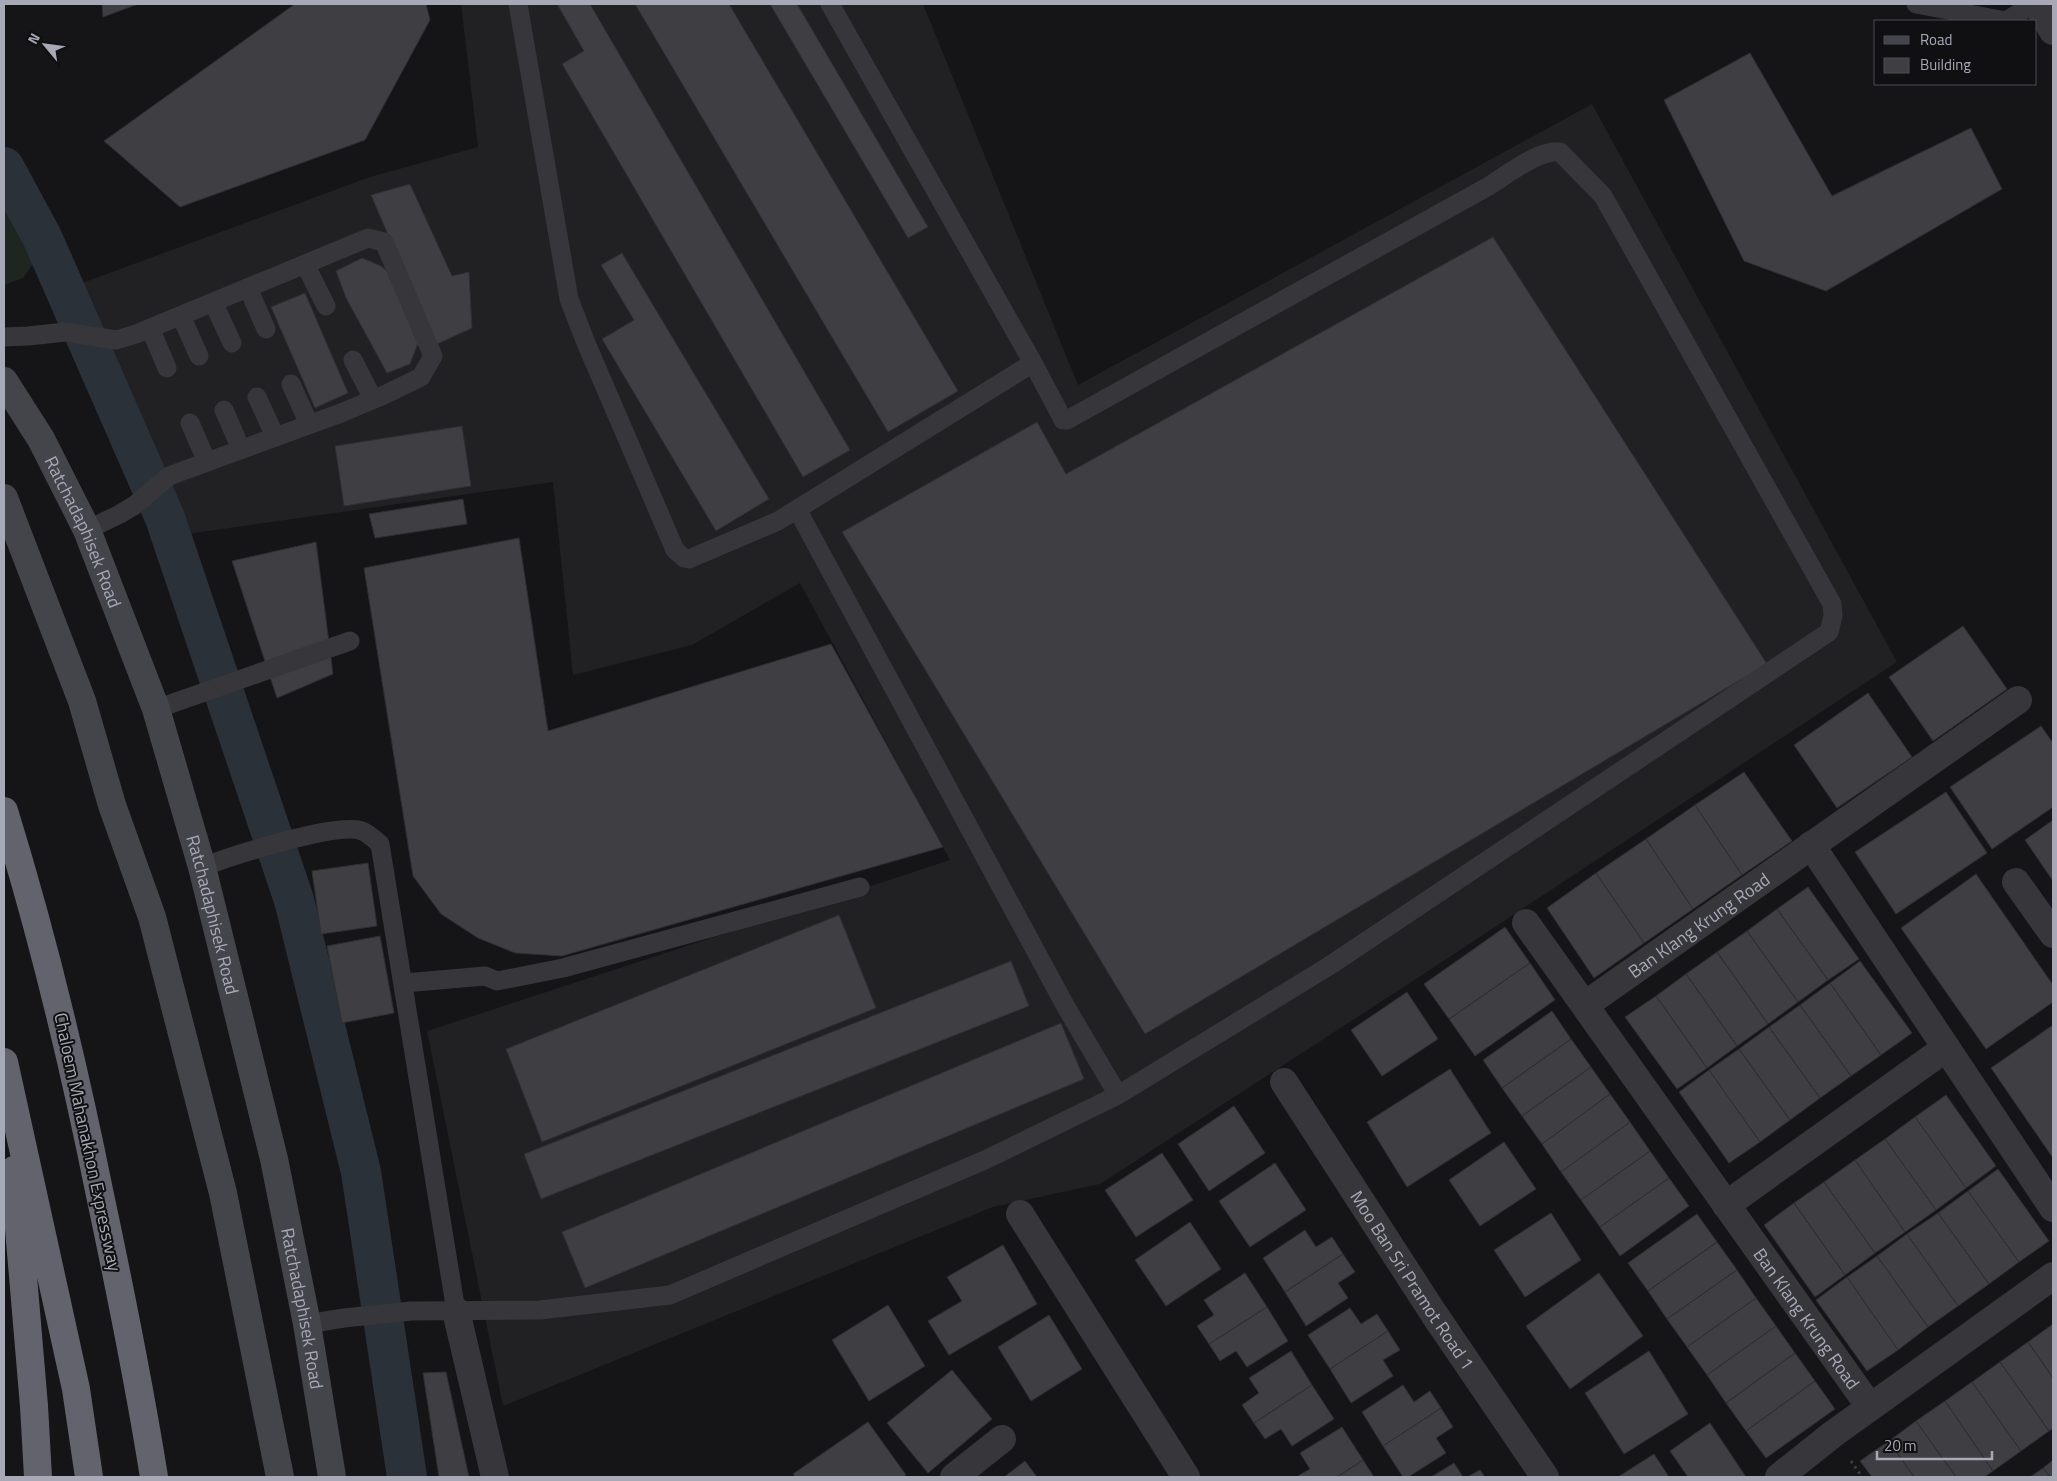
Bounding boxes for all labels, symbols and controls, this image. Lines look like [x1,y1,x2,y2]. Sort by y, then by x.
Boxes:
north arrow [20,20,70,70]
legend [1874,20,2037,85]
text: Road [1920,28,1952,51]
text: N [22,29,45,48]
text: Building [1920,53,1971,76]
street label: Ratchadaphisek Road [38,451,129,611]
street label: Ratchadaphisek Road [180,831,246,997]
street label: Ban Klang Krung Road [1622,866,1775,984]
street label: Chaloem Mahanakhon Expressway [47,1010,129,1274]
street label: Moo Ban Sri Pramot Road 1 [1344,1185,1481,1375]
street label: Ratchadaphisek Road [275,1225,331,1391]
street label: Ban Klang Krung Road [1747,1242,1867,1395]
scale bar [1877,1428,1992,1460]
text: 20 m [1884,1434,1917,1457]

